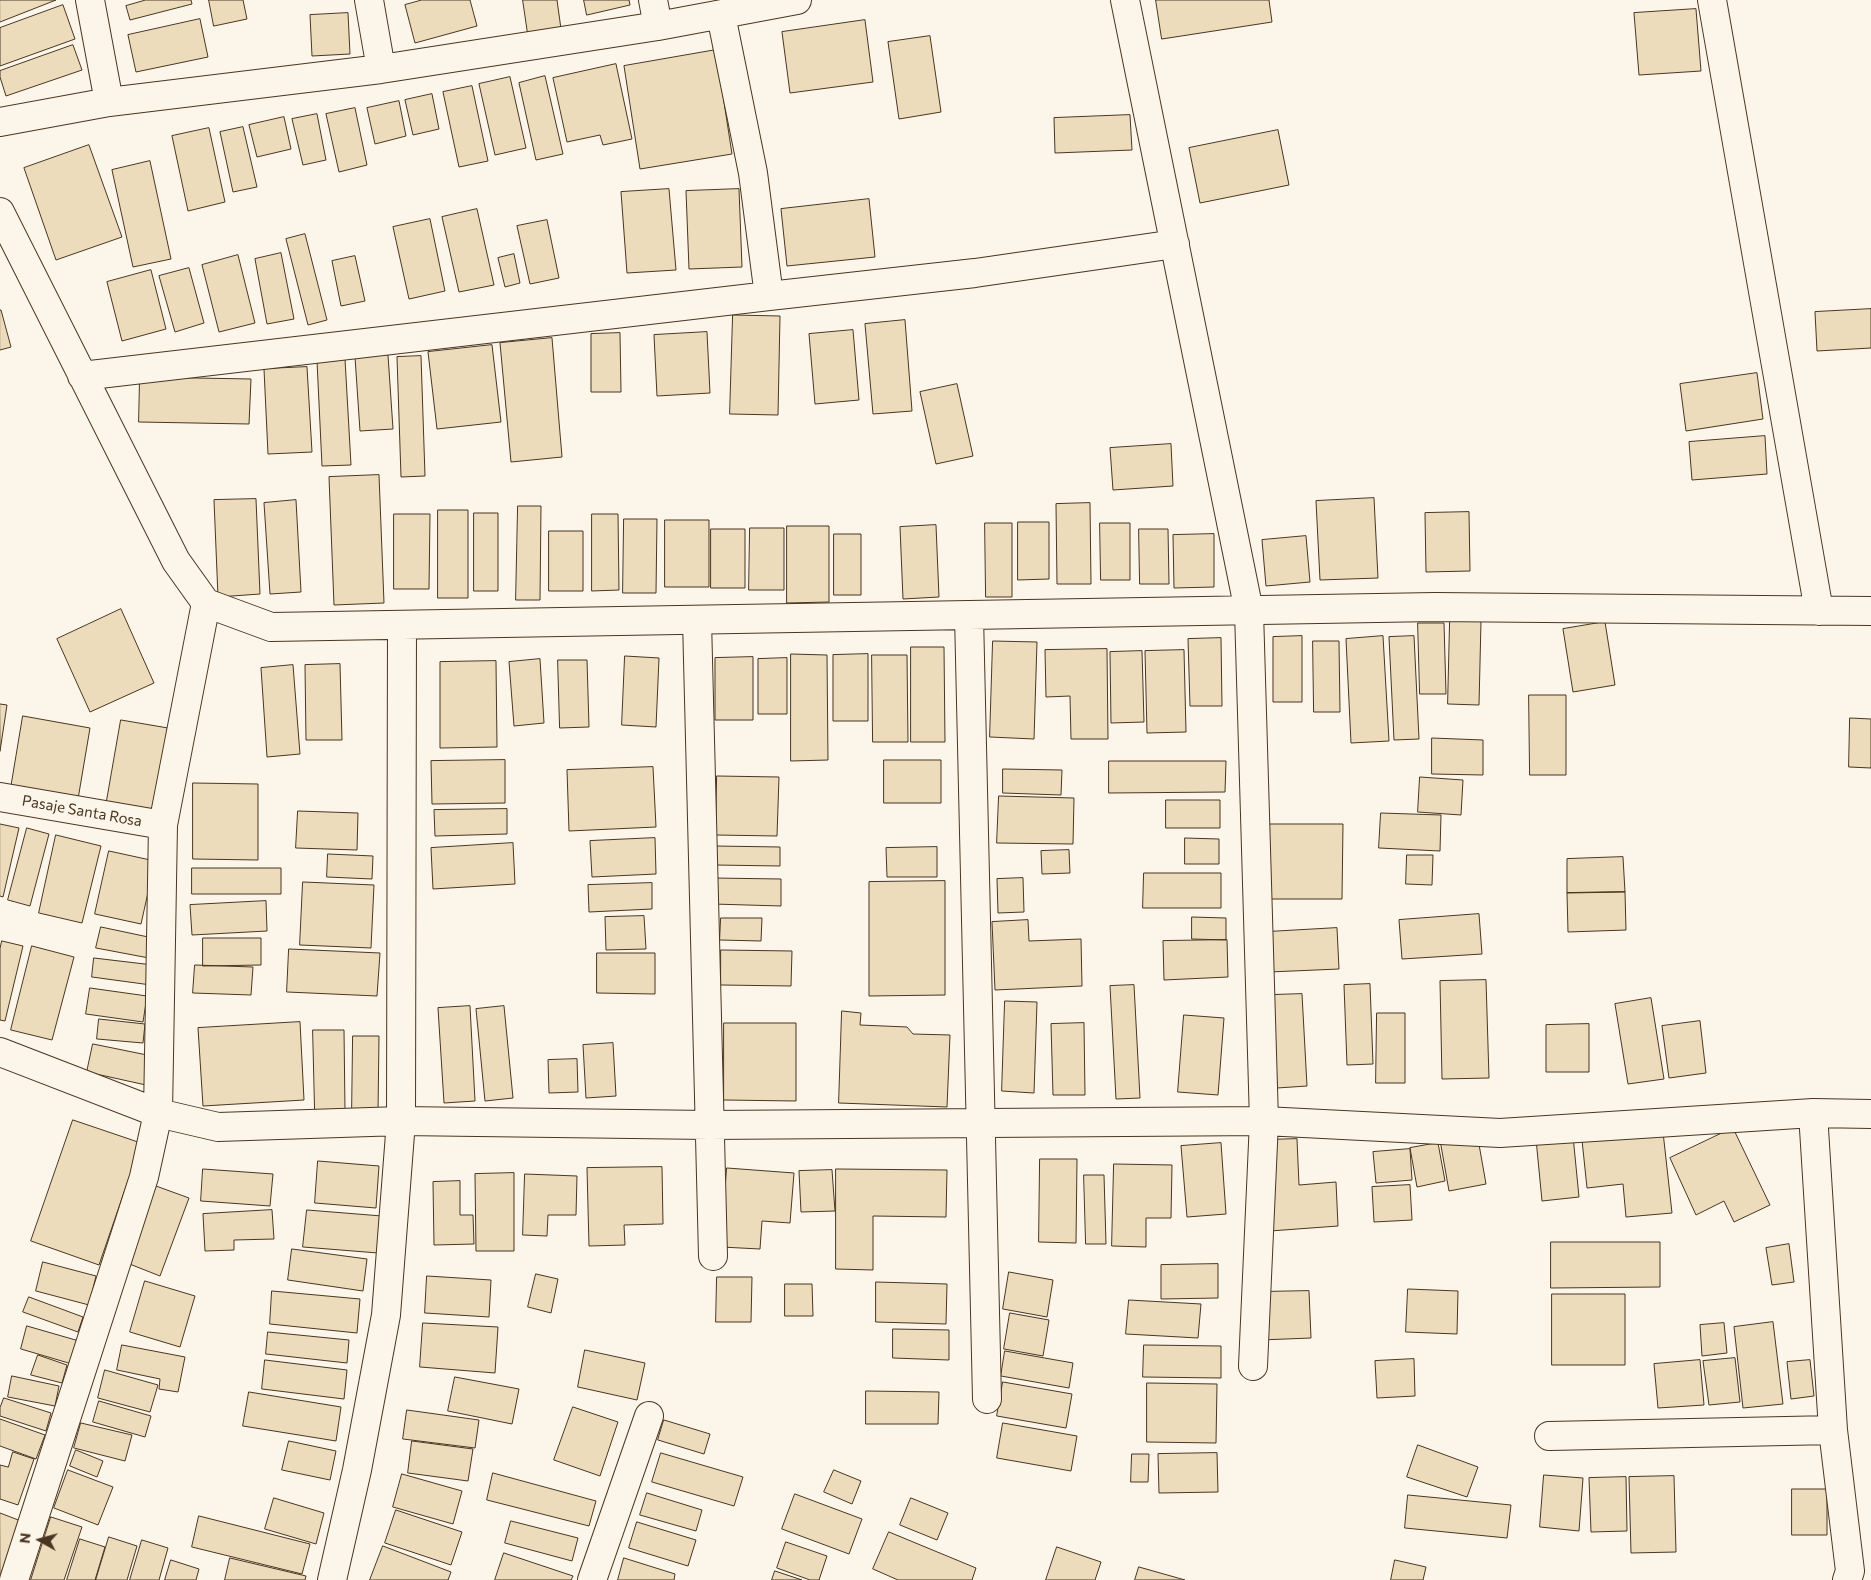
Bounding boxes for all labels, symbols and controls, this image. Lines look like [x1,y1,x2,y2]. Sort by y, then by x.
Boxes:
street label: Pasaje Santa Rosa [21,792,143,830]
north arrow [15,1515,65,1565]
text: N [16,1532,34,1544]

